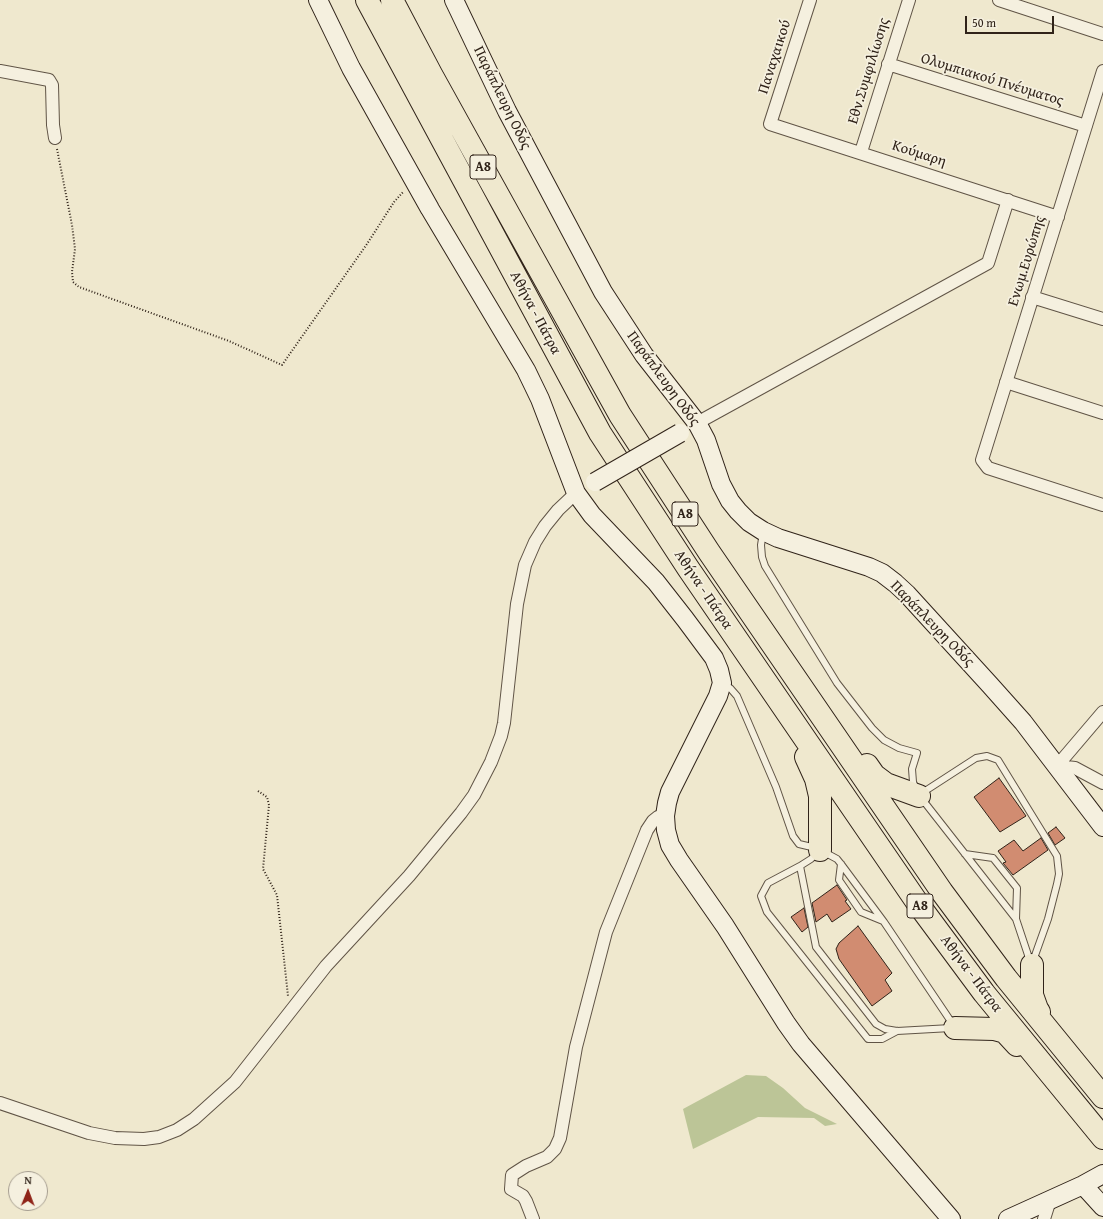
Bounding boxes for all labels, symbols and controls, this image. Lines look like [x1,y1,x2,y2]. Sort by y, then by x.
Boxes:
scale bar [967,8,1056,34]
text: 50 m [972,14,996,31]
street label: Εθν.Συμφιλίωσης [844,16,894,126]
street label: Παναχαικού [755,18,795,96]
street label: Παράπλευρη Οδός [469,43,535,153]
street label: Ολυμπιακού Πνέυματος [918,50,1066,110]
street label: Κούμαρη [890,137,948,171]
road number: Α8 [470,155,496,179]
street label: Ενωμ.Ευρώπης [1005,213,1049,309]
street label: Αθήνα - Πάτρα [505,268,565,358]
street label: Παράπλευρη Οδός [623,328,703,430]
road number: Α8 [672,502,698,526]
street label: Αθήνα - Πάτρα [670,547,736,633]
street label: Παράπλευρη Οδός [886,577,978,671]
road number: Α8 [907,894,933,918]
street label: Αθήνα - Πάτρα [936,932,1006,1016]
north arrow [8,1171,48,1211]
text: N [24,1172,32,1188]

